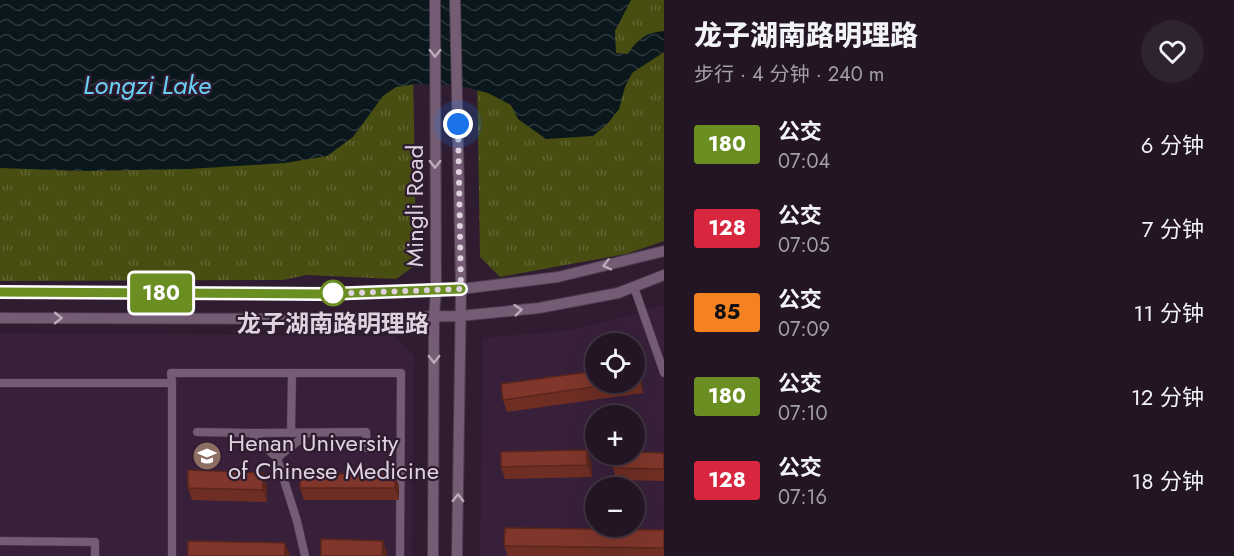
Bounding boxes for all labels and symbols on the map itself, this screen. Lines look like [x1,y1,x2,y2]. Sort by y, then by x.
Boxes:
one-way arrow [429,48,441,57]
water label: Longzi Lake [83,66,211,104]
your location [443,109,473,139]
street label: Mingli Road [397,145,432,267]
one-way arrow [429,160,441,169]
one-way arrow [602,257,612,270]
line badge: 180 [126,274,195,312]
marker: 龙子湖南路明理路 [320,280,346,306]
one-way arrow [513,304,522,317]
place label: 龙子湖南路明理路 [237,306,429,341]
one-way arrow [54,312,63,324]
one-way arrow [428,355,440,364]
place label: Henan University of Chinese Medicine [228,425,439,488]
school or university icon: Henan University of Chinese Medicine [191,440,223,472]
one-way arrow [451,493,464,502]

